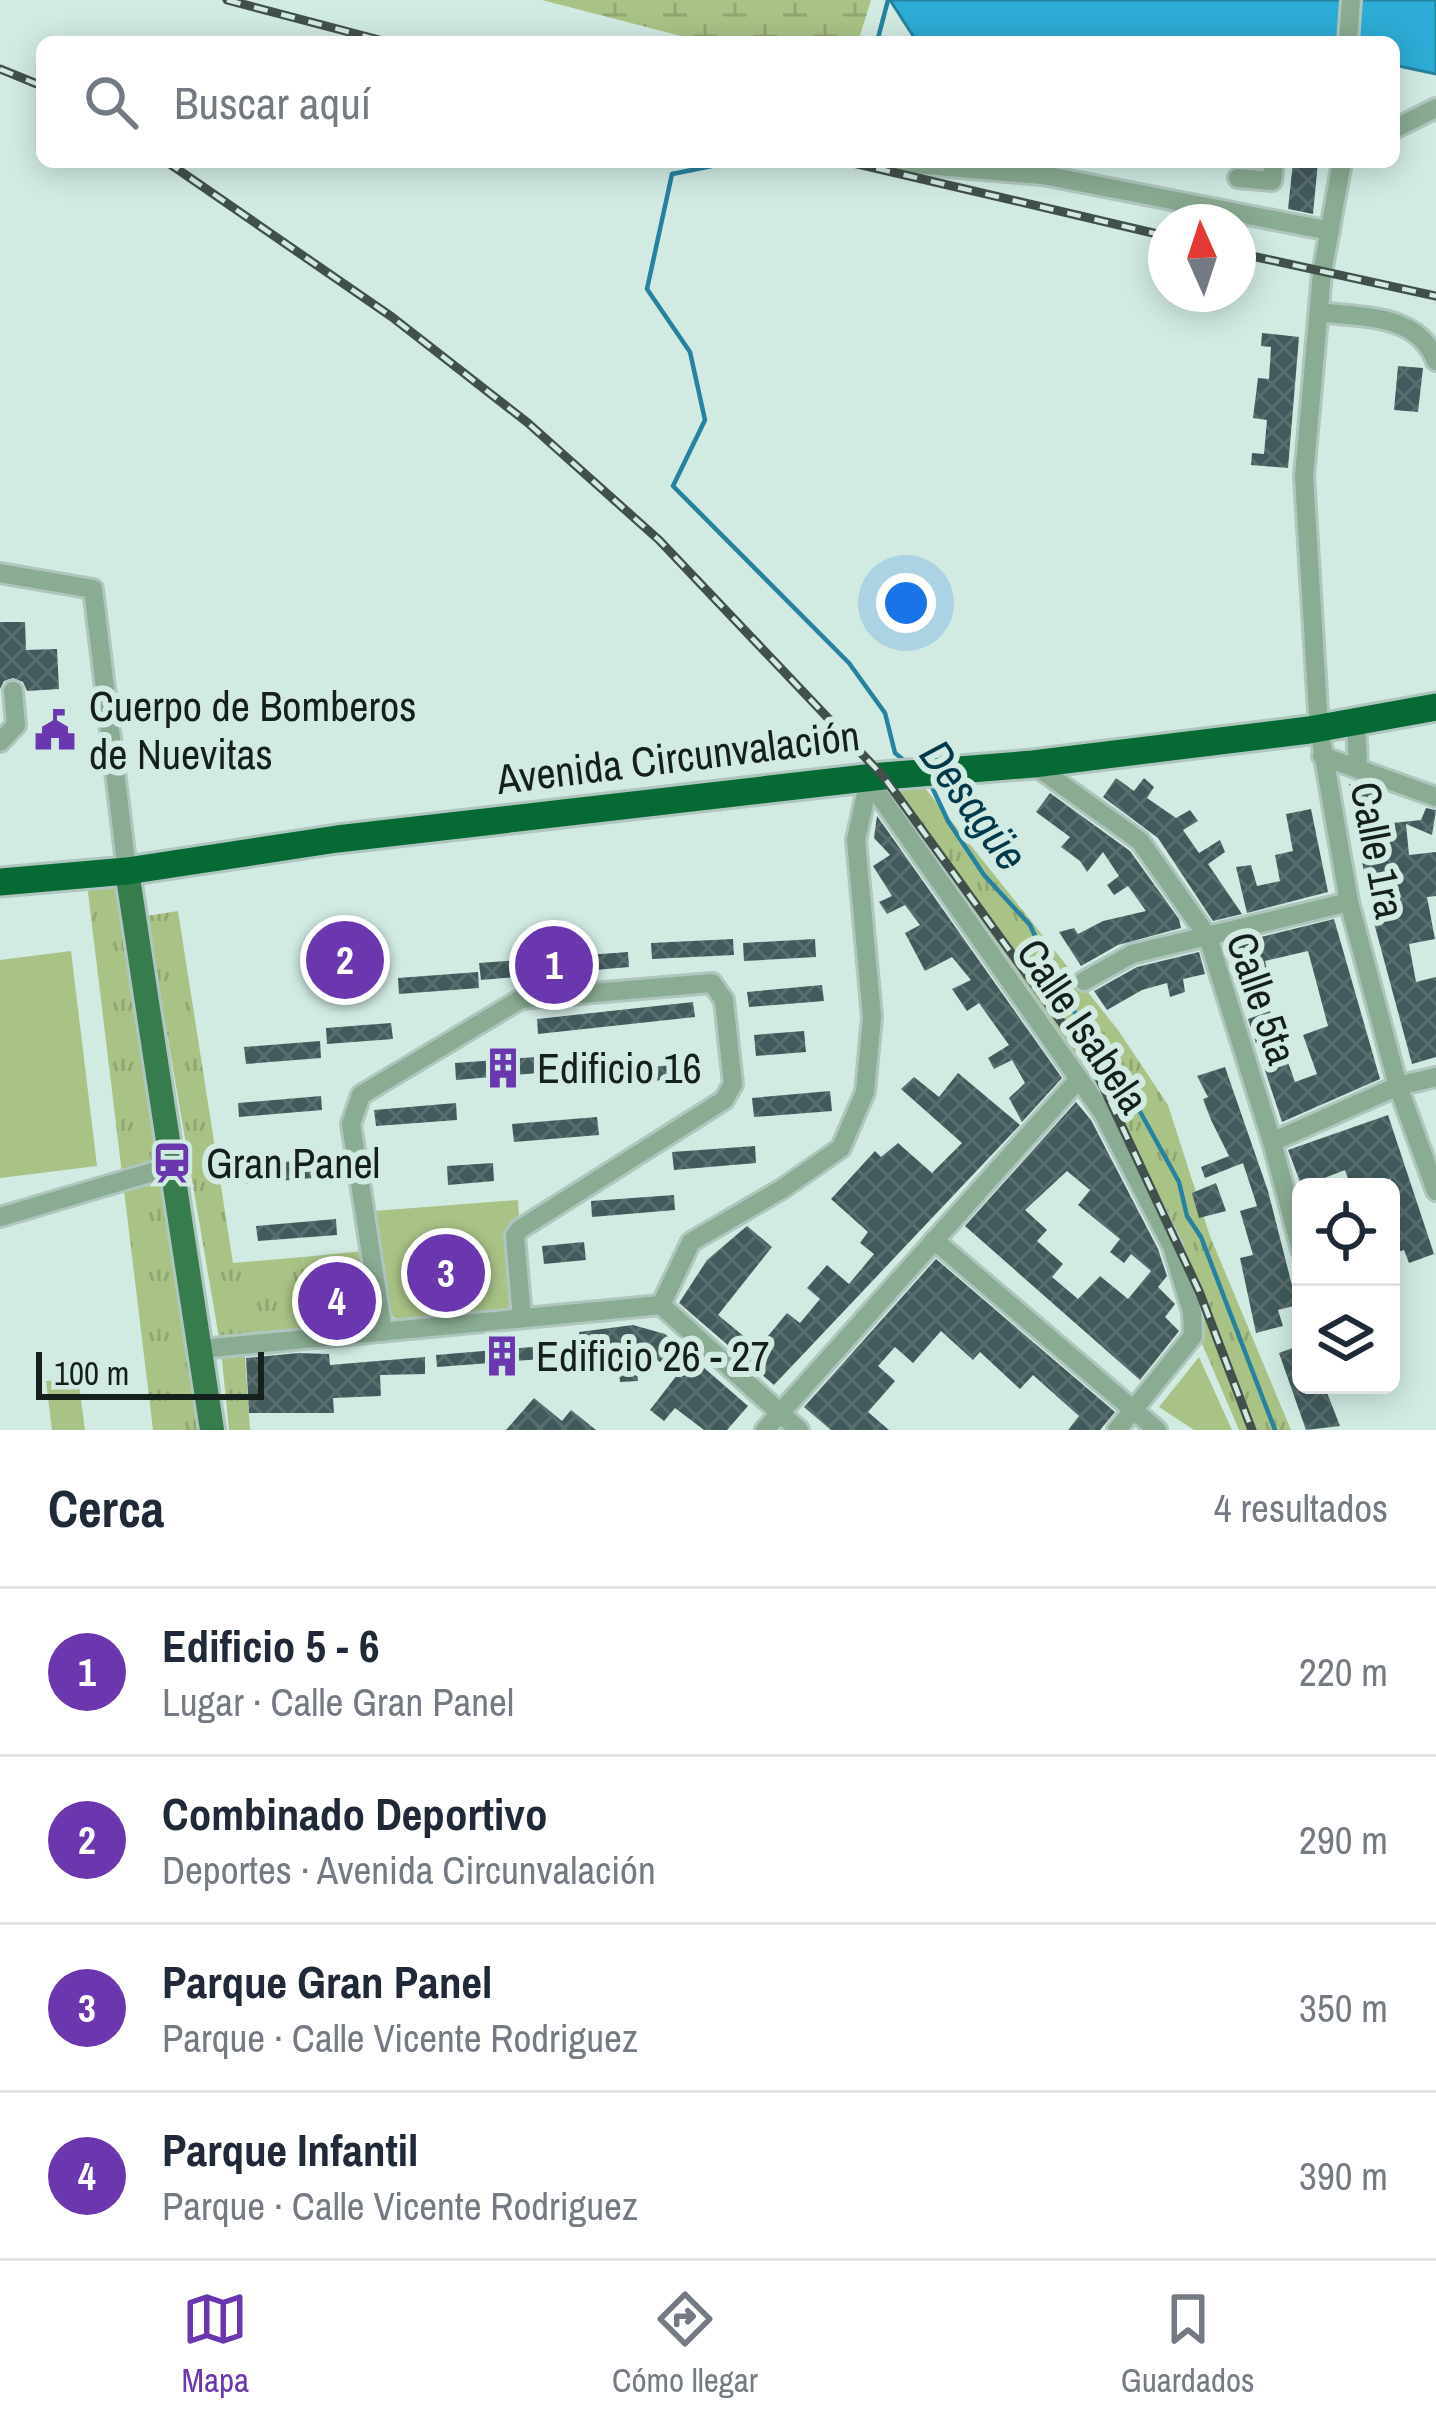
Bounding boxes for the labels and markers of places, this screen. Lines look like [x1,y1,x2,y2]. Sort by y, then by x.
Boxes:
place label: Cuerpo de Bomberos de Nuevitas [89,678,416,782]
public building icon: Cuerpo de Bomberos de Nuevitas [32,707,78,753]
pin: 2 [306,915,384,1005]
pin: 1 [515,920,593,1010]
place label: Edificio 16 [537,1040,702,1096]
building icon: Edificio 16 [480,1045,526,1091]
place label: Gran Panel [206,1135,380,1191]
station icon: Gran Panel [149,1140,195,1186]
pin: 3 [407,1228,485,1318]
pin: 4 [298,1256,376,1346]
place label: Edificio 26 - 27 [536,1328,770,1384]
building icon: Edificio 26 - 27 [479,1333,525,1379]

